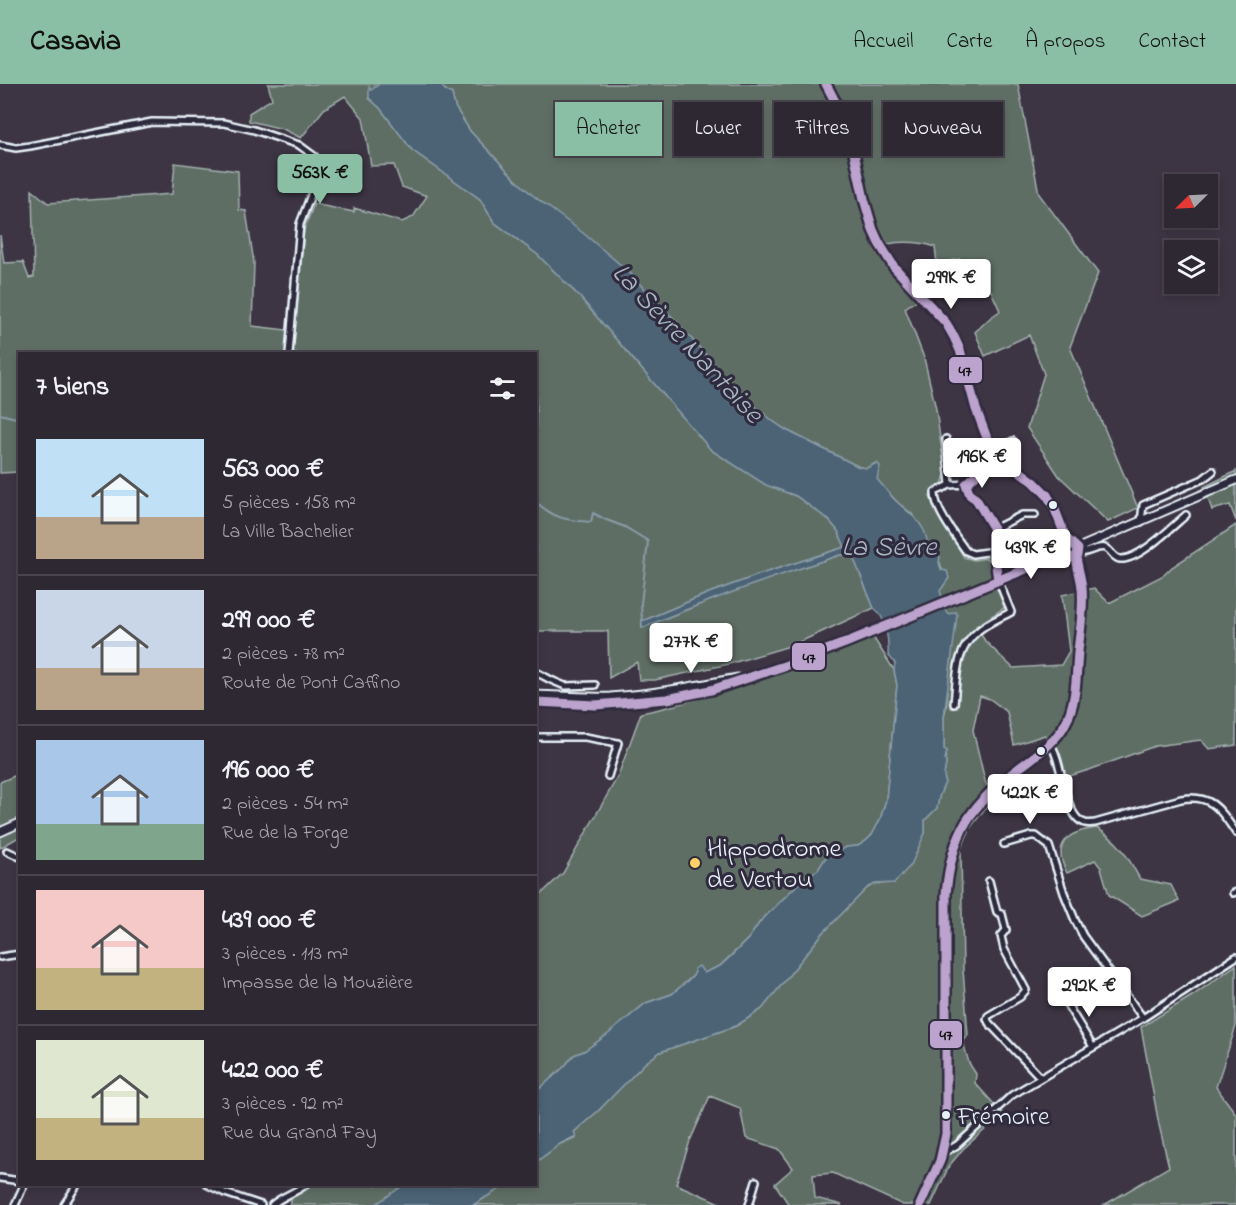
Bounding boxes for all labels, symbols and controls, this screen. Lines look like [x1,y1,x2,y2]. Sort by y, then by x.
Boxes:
text: Casavia [30,22,121,63]
text: Accueil [853,27,914,57]
text: Carte [947,27,992,57]
text: À propos [1025,27,1105,57]
text: Contact [1138,27,1206,57]
chip: Acheter [555,102,662,156]
chip: Louer [674,102,762,156]
chip: Filtres [774,102,871,156]
chip: Nouveau [883,102,1003,156]
pin: 563K € [271,154,369,205]
text: 563K € [291,159,349,188]
north arrow [1164,174,1218,228]
map controls [1164,174,1218,294]
button: layers [1164,240,1218,294]
water label: La Sèvre Nantaise [601,255,773,435]
pin: 299K € [902,259,1000,310]
text: 299K € [926,264,976,293]
line badge: 47 [948,356,983,384]
text: 47 [957,360,972,384]
text: 7 biens [36,369,109,407]
icon: filters [486,372,519,405]
pin: 196K € [933,438,1031,489]
text: 196K € [957,443,1007,472]
text: 563 000 € [222,451,324,489]
icon: home [84,463,156,535]
text: 5 pièces · 158 m² [222,489,356,518]
unlabelled marker [1047,499,1059,511]
text: La Ville Bachelier [222,518,354,547]
water label: La Sèvre [841,528,938,569]
pin: 439K € [982,529,1080,580]
text: 439K € [1005,534,1057,563]
text: 299 000 € [222,602,315,640]
icon: home [84,614,156,686]
pin: 277K € [642,623,740,674]
text: 277K € [663,628,719,657]
text: 2 pièces · 78 m² [222,640,345,669]
line badge: 47 [791,642,826,671]
text: 47 [801,647,816,671]
text: Route de Pont Caffino [222,669,400,698]
unlabelled marker [1035,745,1047,757]
text: 196 000 € [222,752,314,790]
icon: home [84,764,156,836]
pin: 422K € [981,774,1079,825]
text: 422K € [1002,779,1058,808]
text: 2 pièces · 54 m² [222,790,349,819]
text: Rue de la Forge [222,819,348,848]
place label: Hippodrome de Vertou [707,830,842,900]
marker: Hippodrome de Vertou [688,856,702,870]
text: 439 000 € [222,902,316,940]
icon: home [84,914,156,986]
text: 3 pièces · 113 m² [222,940,348,969]
pin: 292K € [1040,967,1138,1018]
text: Impasse de la Mouzière [222,969,413,998]
text: 292K € [1062,972,1116,1001]
line badge: 47 [929,1020,963,1049]
text: 47 [938,1024,953,1048]
text: 422 000 € [222,1052,323,1090]
icon: home [84,1064,156,1136]
text: 3 pièces · 92 m² [222,1090,343,1119]
place label: Frémoire [956,1099,1050,1137]
marker: Frémoire [940,1109,952,1121]
text: Rue du Grand Fay [222,1119,377,1148]

